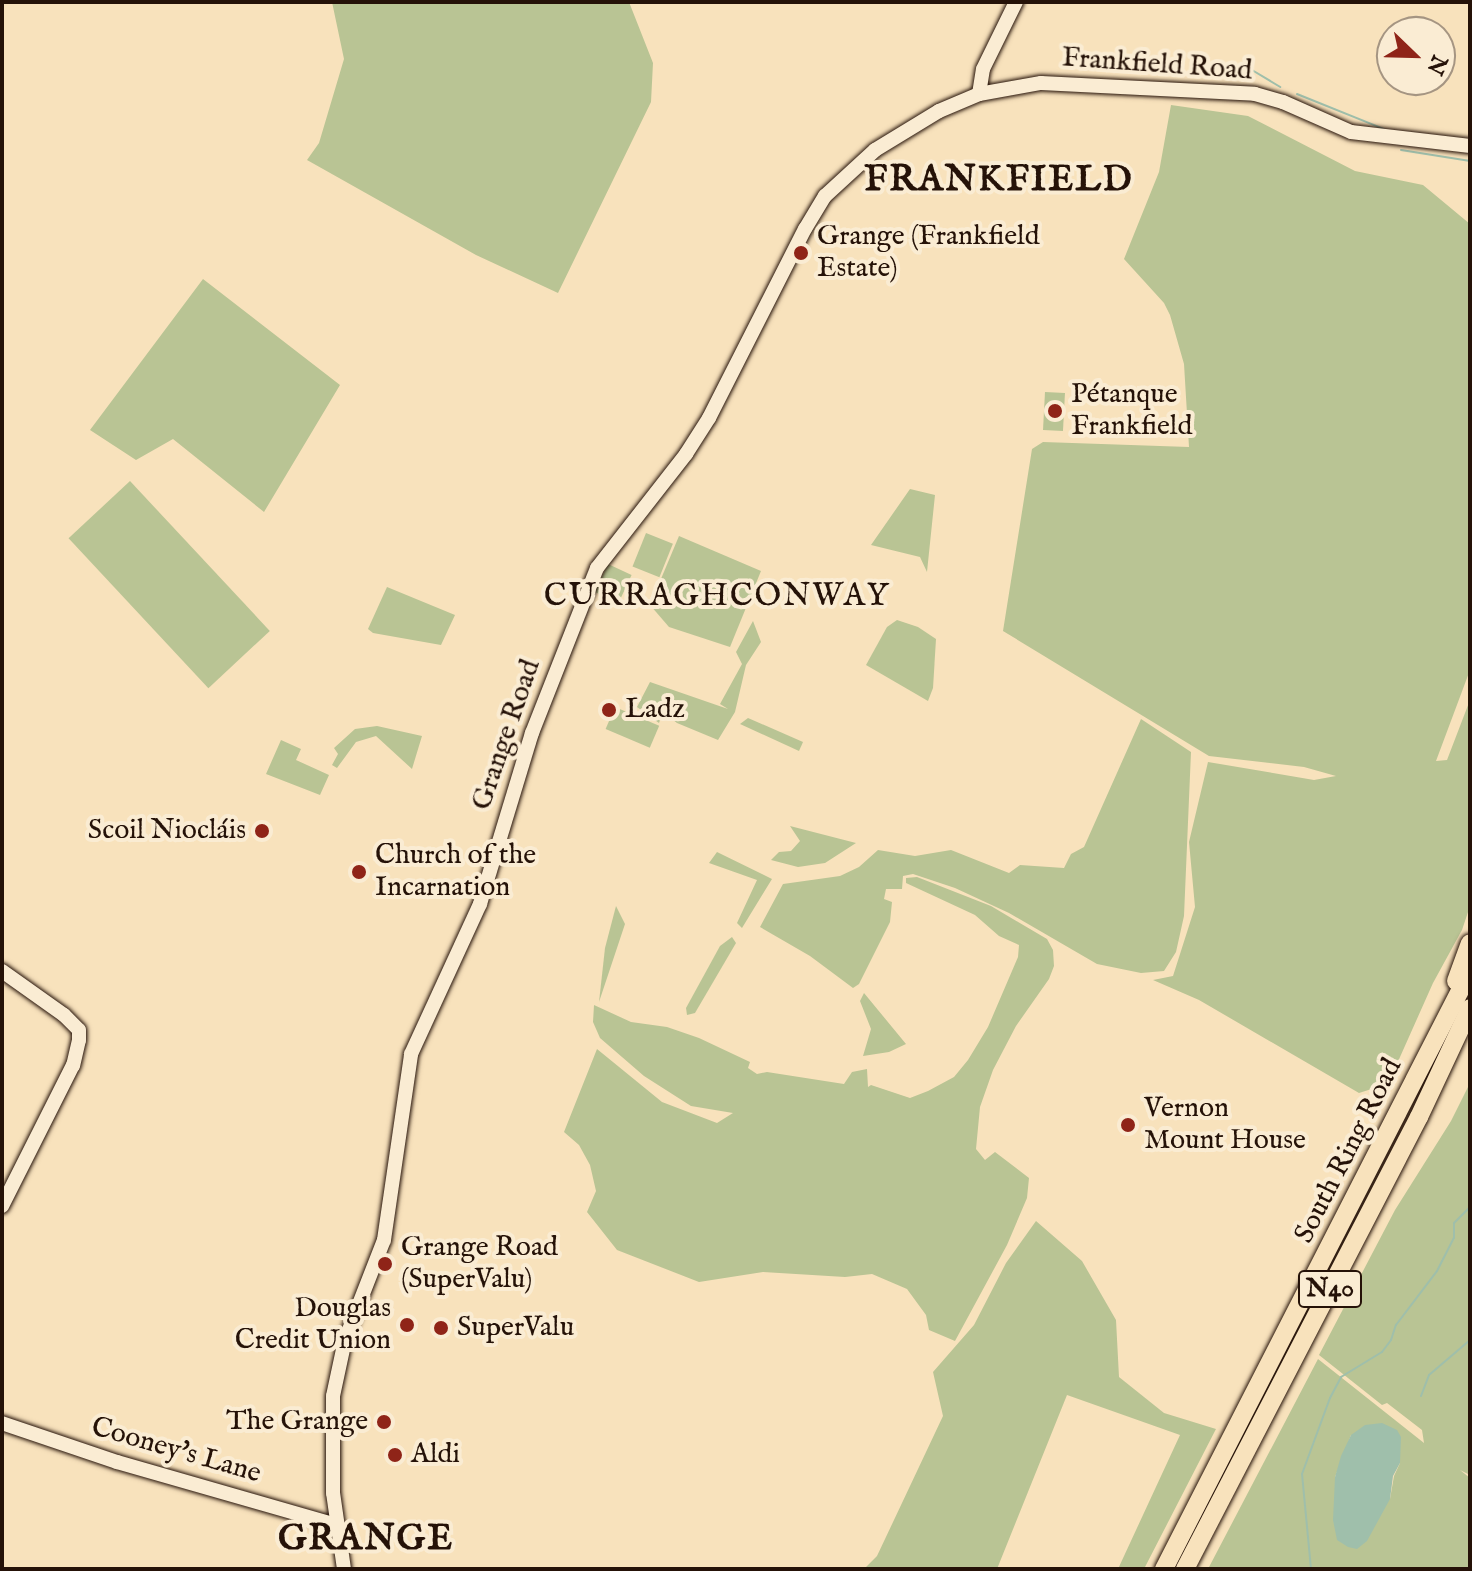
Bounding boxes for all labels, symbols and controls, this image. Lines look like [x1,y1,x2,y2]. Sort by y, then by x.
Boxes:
north arrow [1376,16,1456,96]
street label: Frankfield Road [1061,42,1253,88]
text: N [1420,50,1453,79]
district label: FRANKFIELD [864,159,1134,203]
place label: Grange (Frankfield Estate) [817,220,1040,286]
marker: Grange (Frankfield Estate) [792,244,810,262]
place label: Pétanque Frankfield [1071,378,1192,444]
marker: Pétanque Frankfield [1046,402,1064,420]
district label: CURRAGHCONWAY [544,578,890,616]
street label: Grange Road [466,655,548,815]
place label: Ladz [625,693,685,727]
marker: Ladz [600,701,618,719]
place label: Scoil Niocláis [88,814,246,848]
marker: Scoil Niocláis [253,822,271,840]
place label: Church of the Incarnation [375,839,536,905]
marker: Church of the Incarnation [350,863,368,881]
street label: South Ring Road [1288,1053,1410,1249]
place label: Vernon Mount House [1144,1092,1306,1158]
marker: Vernon Mount House [1119,1116,1137,1134]
place label: Grange Road (SuperValu) [401,1231,558,1297]
marker: Grange Road (SuperValu) [376,1255,394,1273]
road number: N40 [1296,1267,1364,1311]
place label: Douglas Credit Union [235,1292,391,1358]
place label: SuperValu [457,1311,574,1345]
marker: Douglas Credit Union [398,1316,416,1334]
marker: SuperValu [432,1319,450,1337]
place label: The Grange [226,1405,368,1439]
street label: Cooney's Lane [87,1411,265,1491]
marker: The Grange [375,1413,393,1431]
place label: Aldi [411,1438,460,1472]
marker: Aldi [386,1446,404,1464]
district label: GRANGE [278,1518,454,1562]

